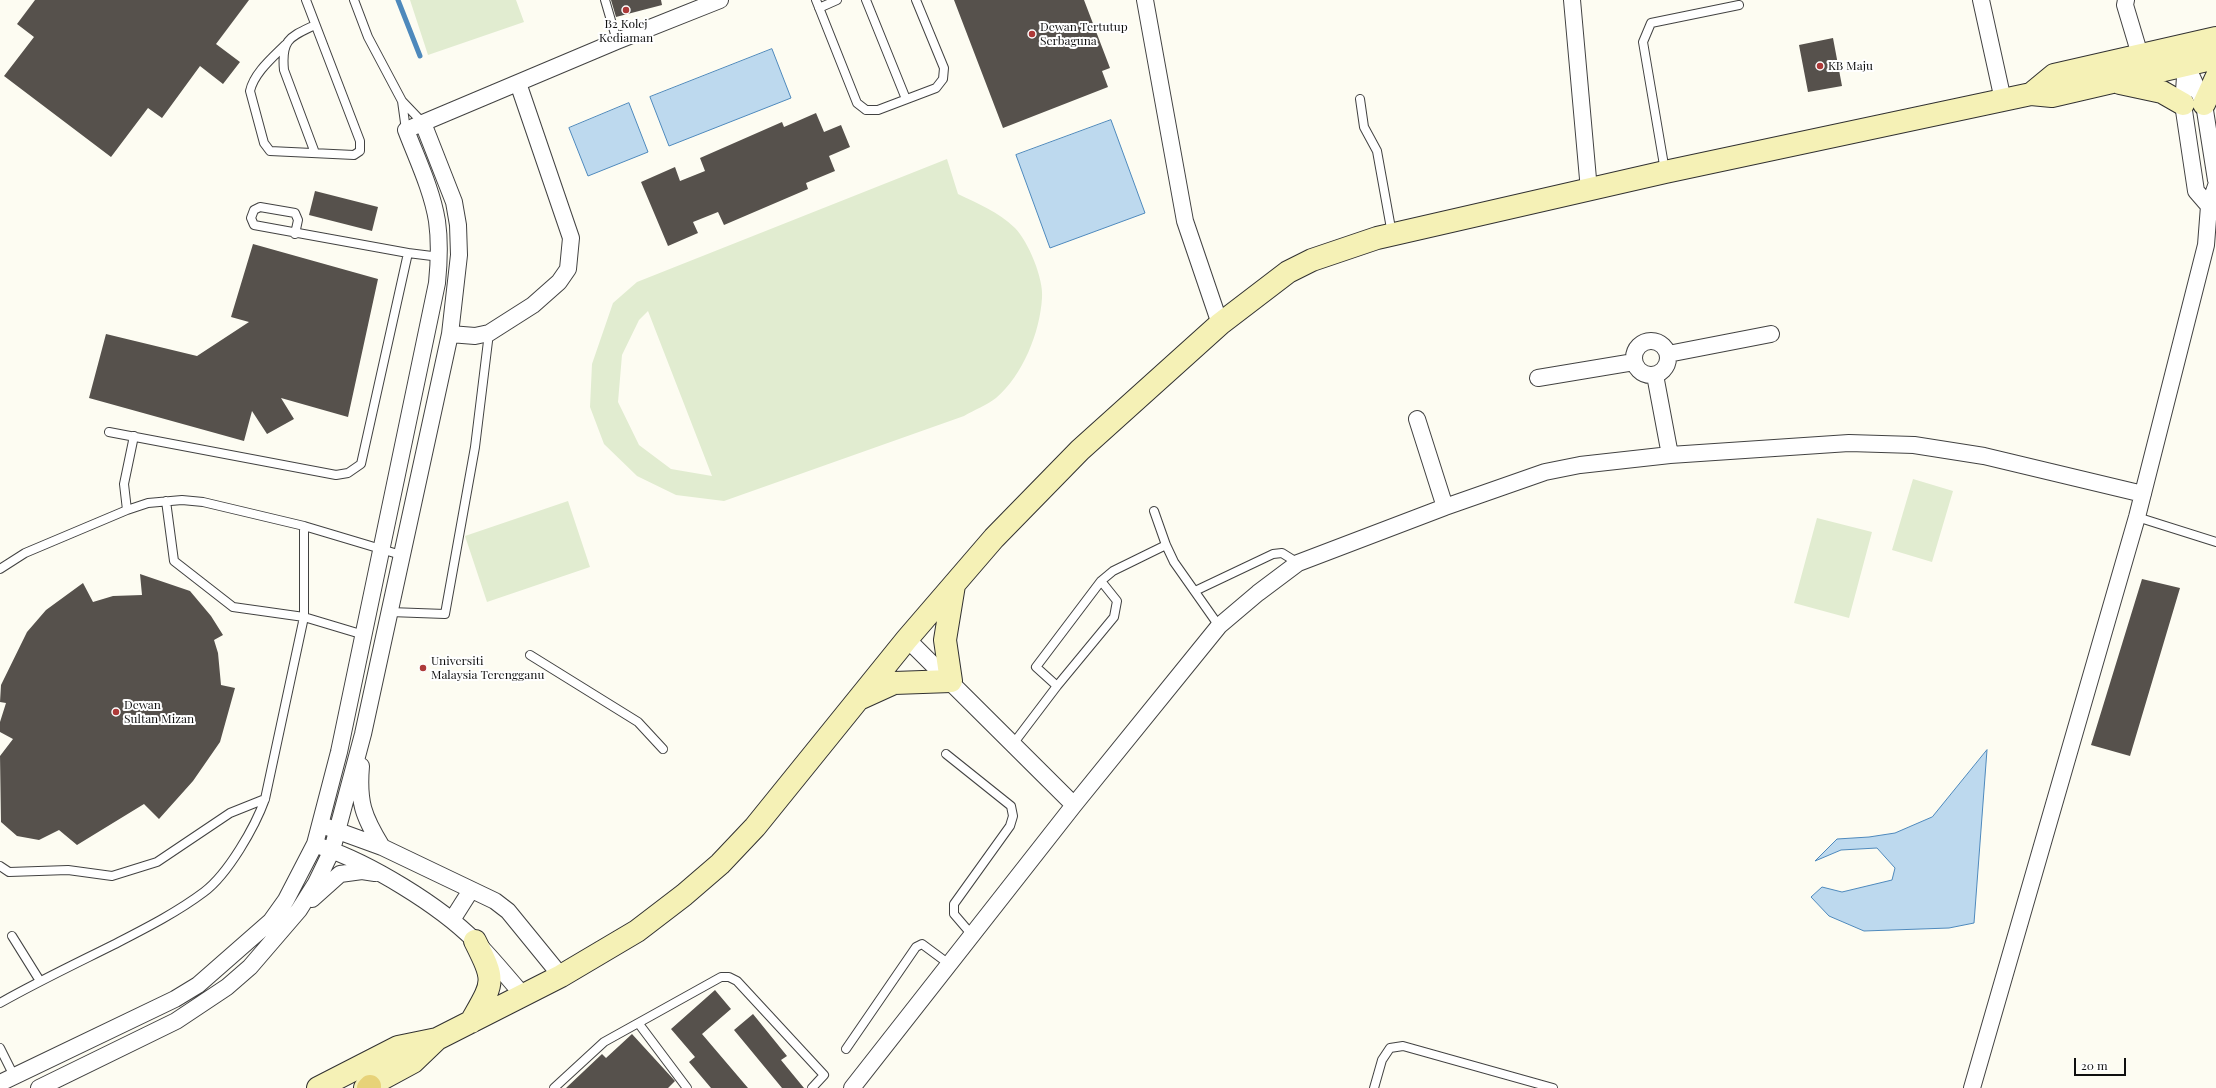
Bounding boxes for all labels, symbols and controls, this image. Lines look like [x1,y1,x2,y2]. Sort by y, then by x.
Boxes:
marker: B2 Kolej Kediaman [621,5,631,15]
place label: B2 Kolej Kediaman [599,17,653,45]
place label: Dewan Tertutup Serbaguna [1040,20,1128,48]
marker: Dewan Tertutup Serbaguna [1027,29,1037,39]
place label: KB Maju [1828,59,1873,73]
marker: KB Maju [1815,61,1825,71]
place label: Universiti Malaysia Terengganu [431,654,544,682]
marker: Universiti Malaysia Terengganu [418,663,428,673]
place label: Dewan Sultan Mizan [124,698,194,726]
marker: Dewan Sultan Mizan [111,707,121,717]
scale bar [2076,1050,2128,1076]
text: 20 m [2081,1057,2108,1073]

